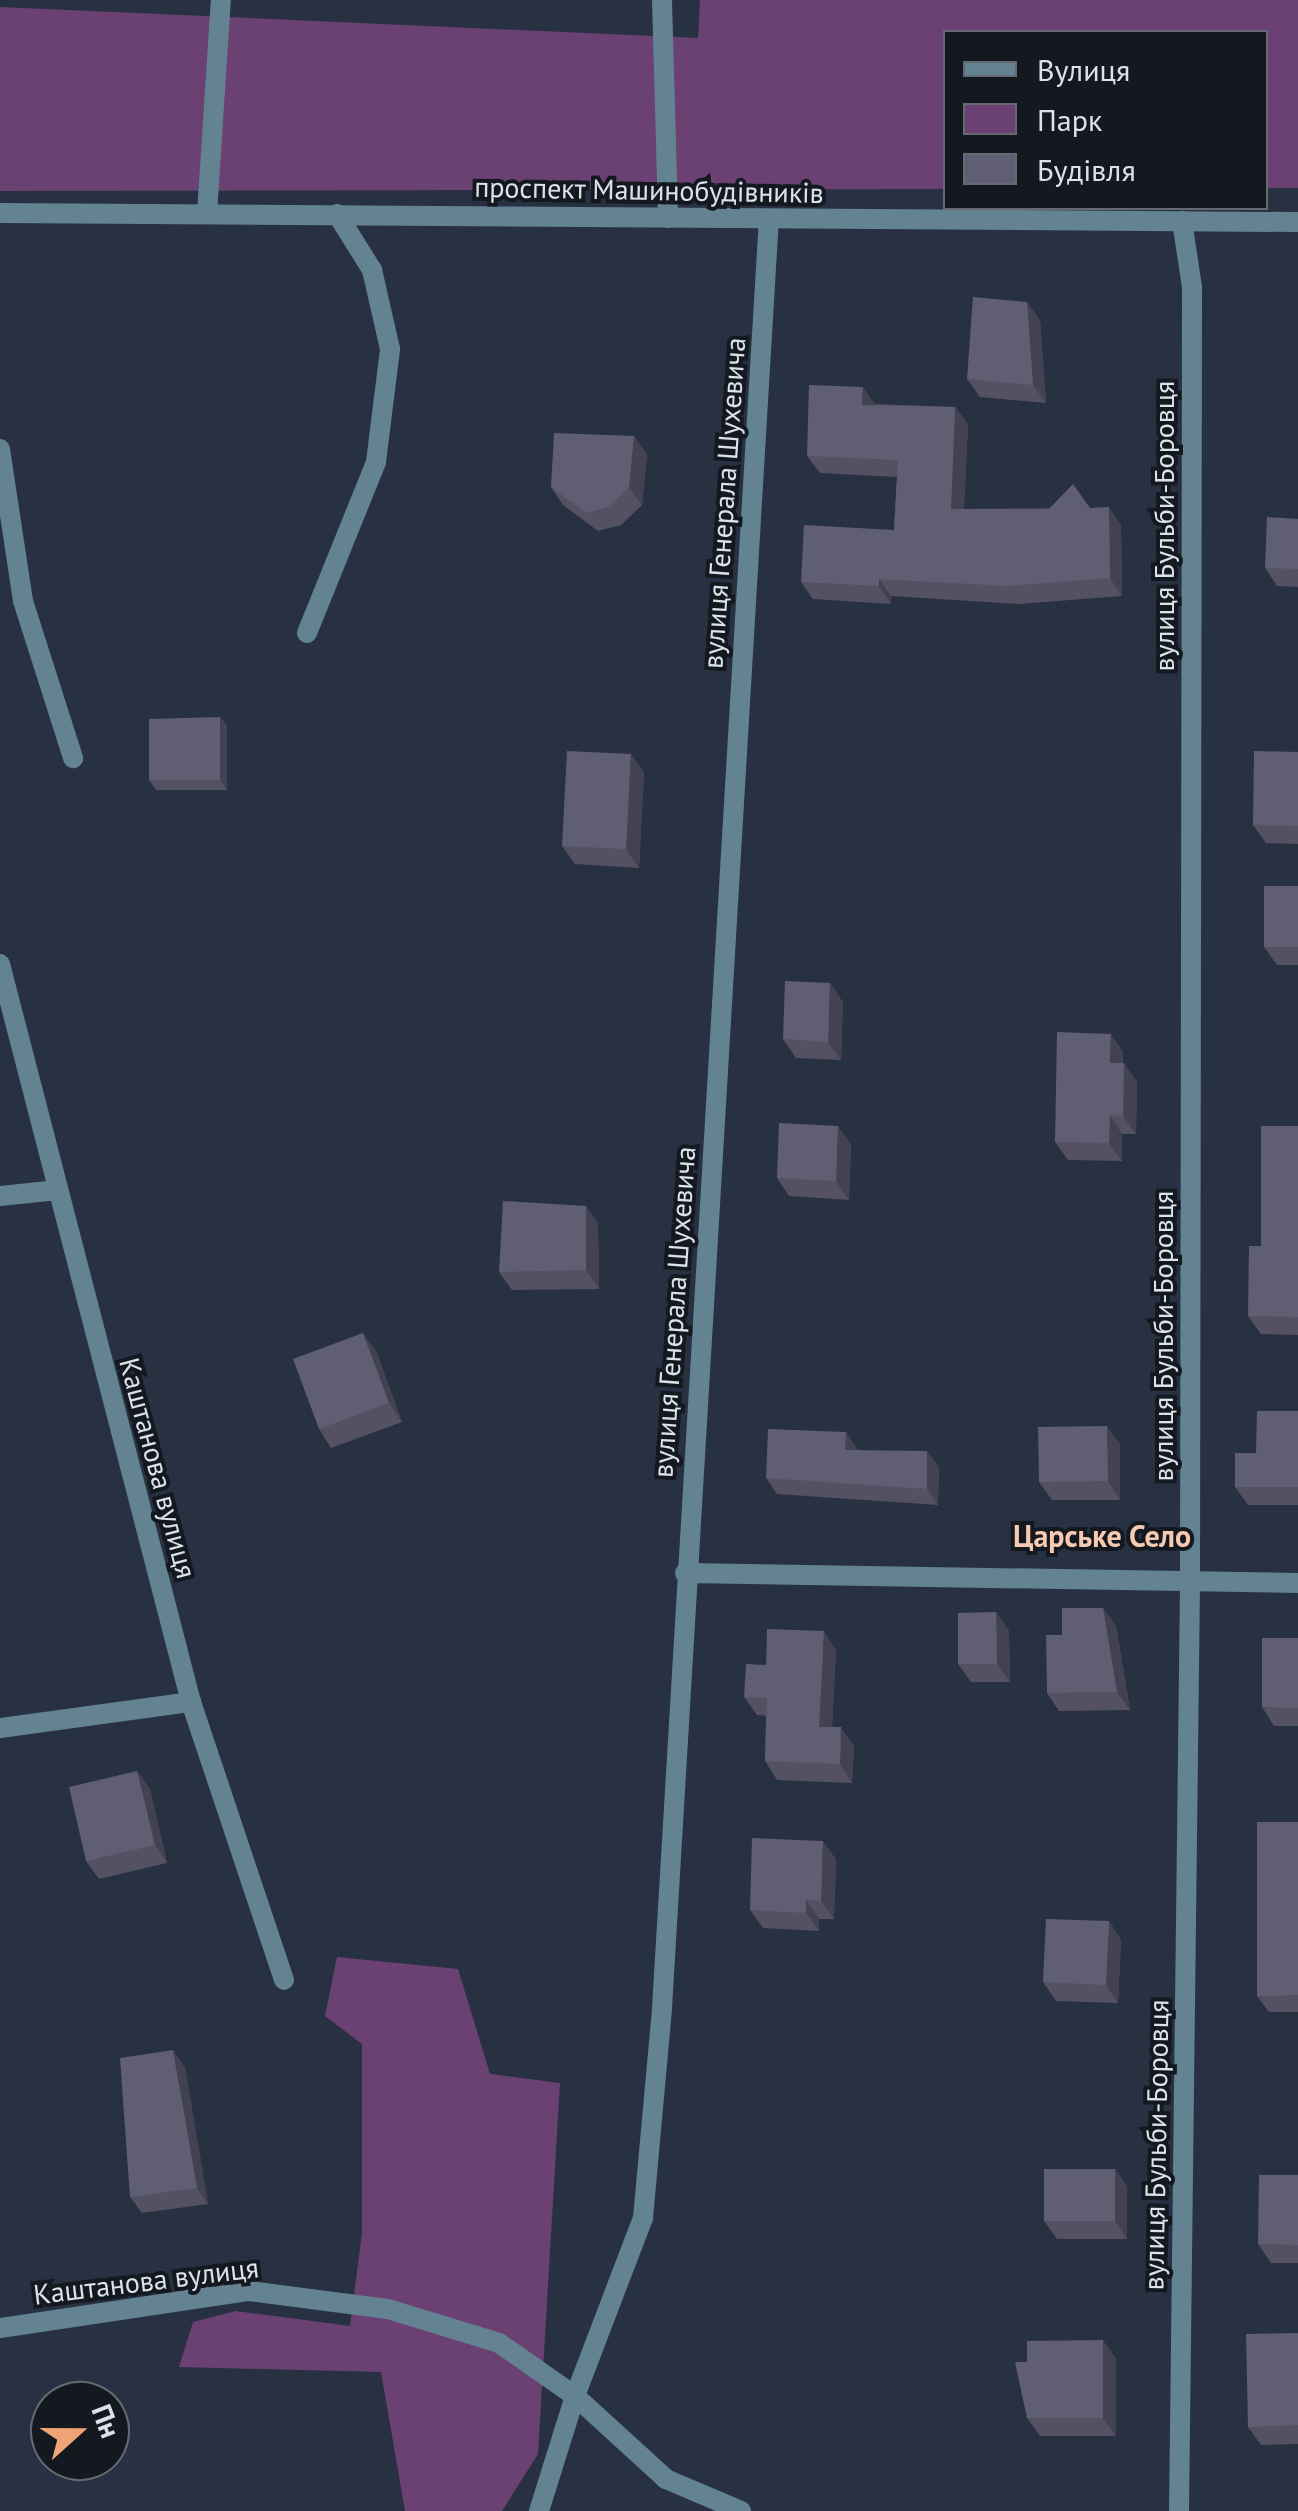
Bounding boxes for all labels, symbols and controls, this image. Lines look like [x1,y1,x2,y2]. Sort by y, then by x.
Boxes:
legend [943,30,1268,210]
text: Вулиця [1037,50,1130,89]
text: Парк [1037,100,1102,139]
text: Будівля [1037,150,1136,189]
street label: проспект Машинобудівників [474,170,824,210]
street label: вулиця Генерала Шухевича [696,336,752,670]
street label: вулиця Бульби-Боровця [1147,381,1181,671]
street label: вулиця Генерала Шухевича [646,1145,702,1479]
street label: вулиця Бульби-Боровця [1146,1191,1180,1481]
street label: Каштанова вулиця [112,1354,204,1582]
district label: Царське Село [1013,1518,1191,1554]
street label: вулиця Бульби-Боровця [1137,1999,1175,2291]
street label: Каштанова вулиця [31,2251,261,2311]
north arrow [30,2381,130,2481]
text: Пн [83,2399,130,2443]

